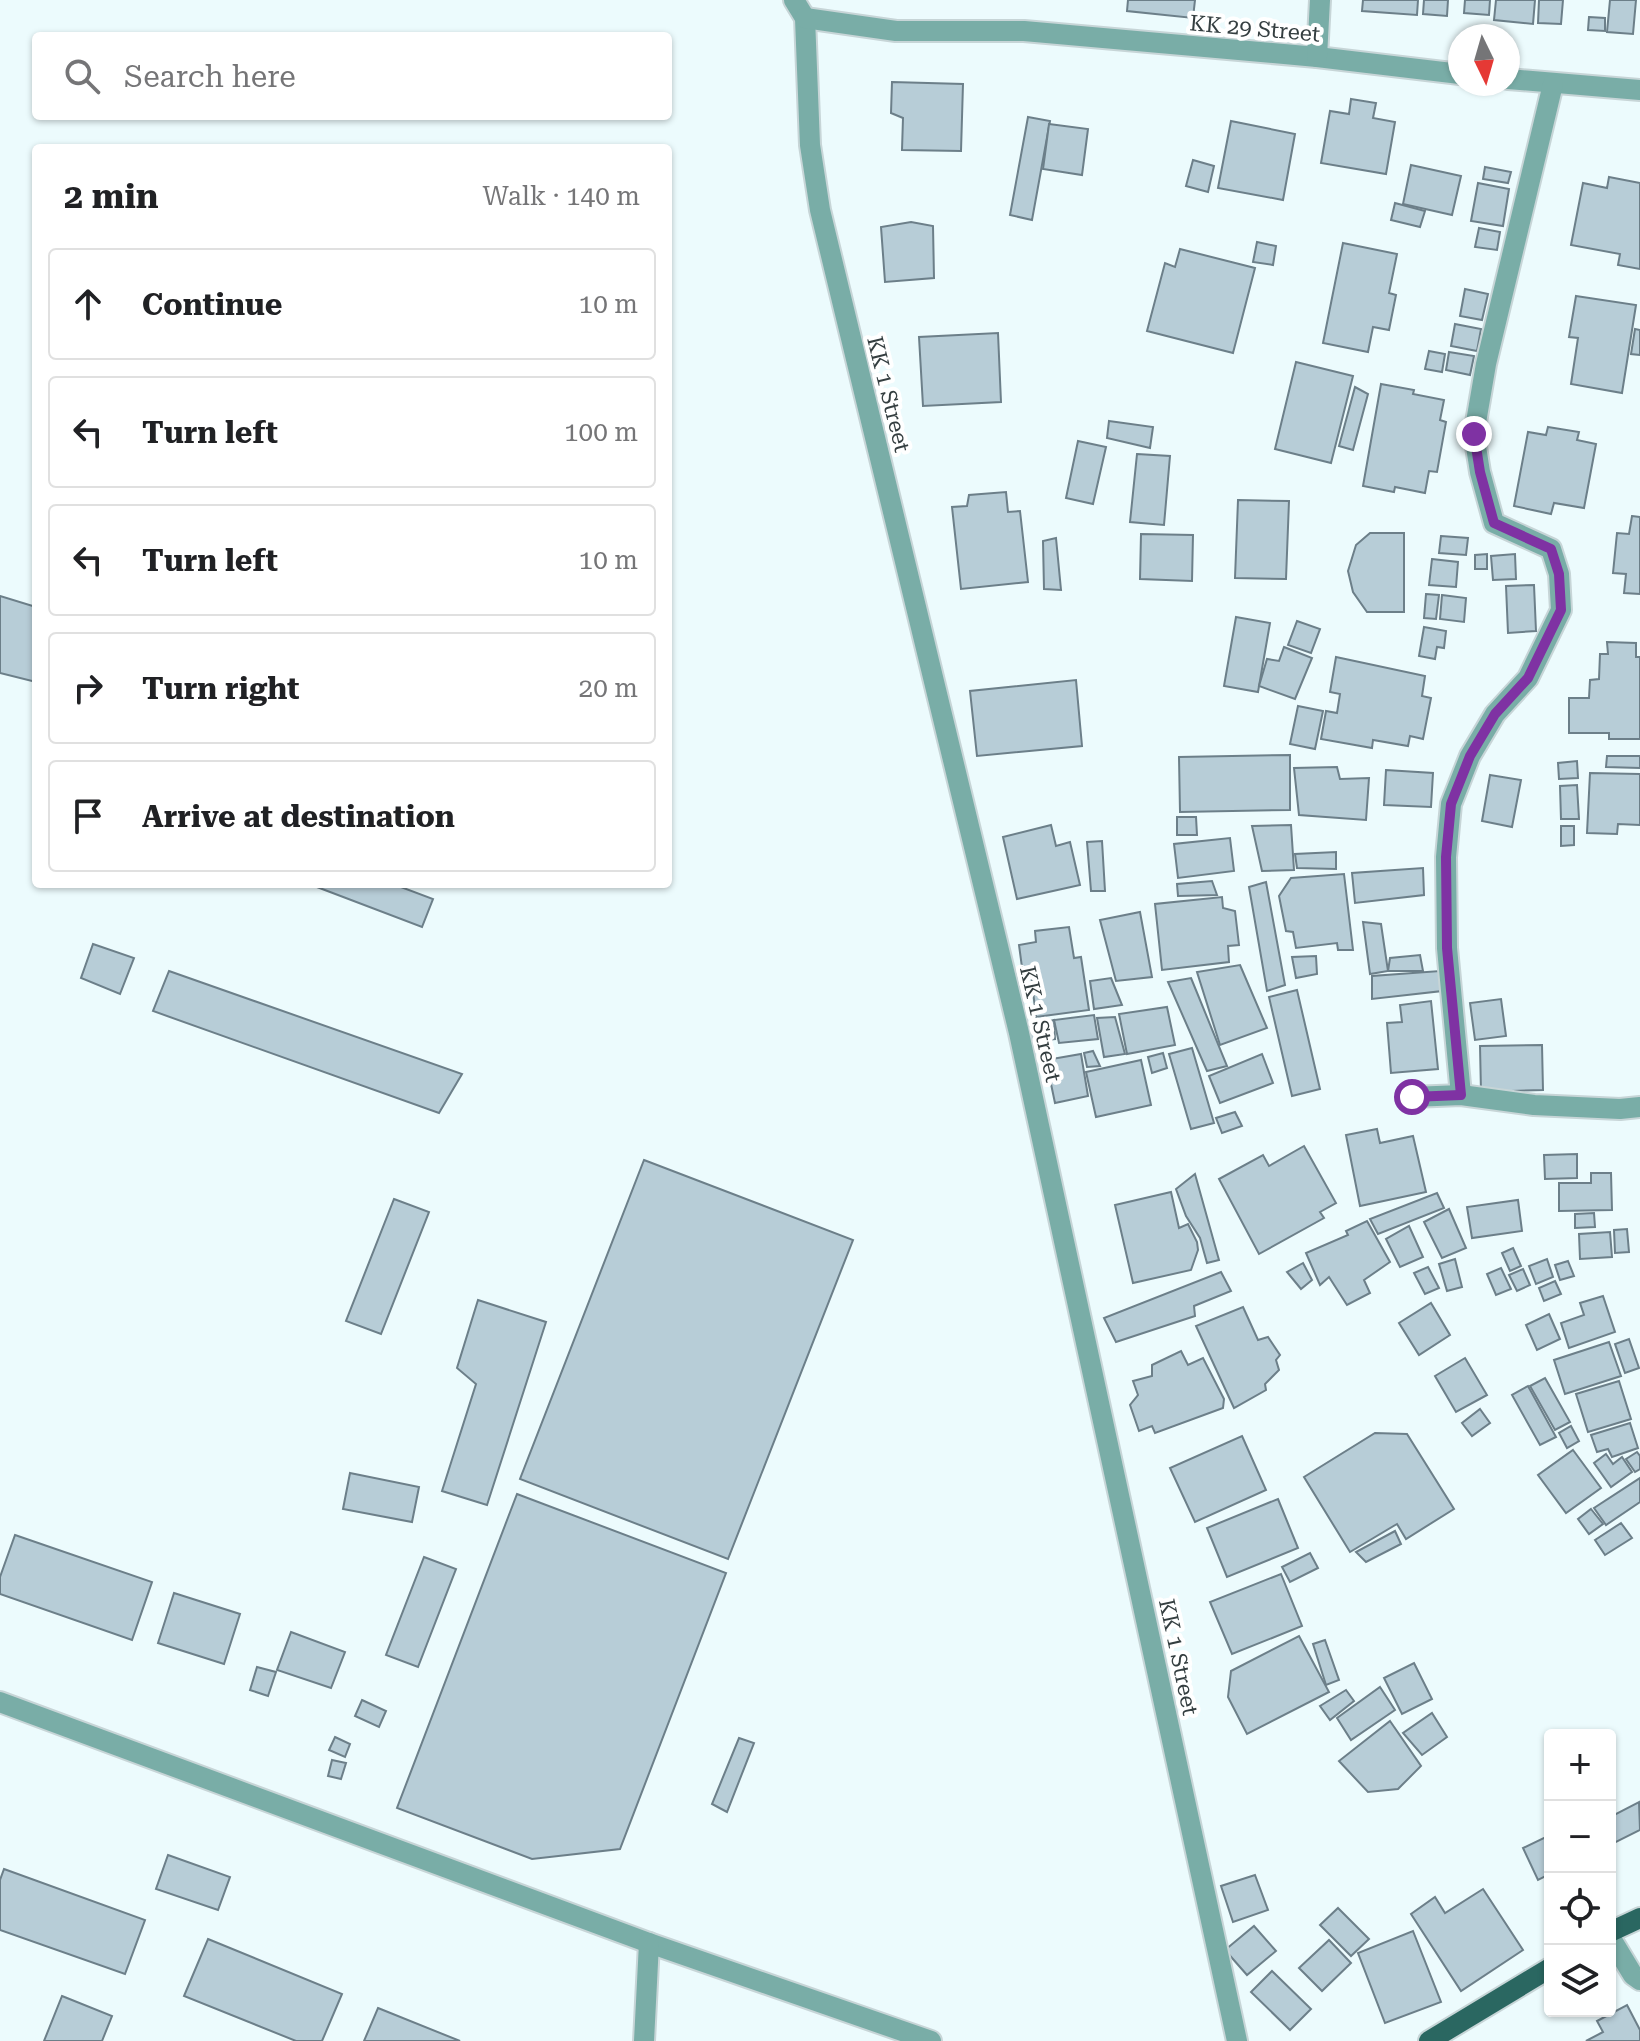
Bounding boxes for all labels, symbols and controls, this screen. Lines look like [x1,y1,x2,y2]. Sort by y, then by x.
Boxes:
street label: KK 29 Street [1189,10,1321,47]
north arrow [1448,24,1520,96]
search box [32,32,672,120]
icon: search [60,54,104,98]
text: Search here [124,59,296,94]
text: 2 min [64,176,159,216]
text: Walk · 140 m [482,181,640,211]
icon: ahead [66,282,110,326]
text: Continue [142,287,282,322]
text: 10 m [579,289,638,319]
street label: KK 1 Street [862,334,915,455]
icon: left [66,410,110,454]
text: Turn left [142,415,278,450]
route end [1456,416,1492,452]
text: 100 m [564,417,638,447]
icon: left [66,538,110,582]
text: Turn left [142,543,278,578]
text: 10 m [579,545,638,575]
icon: right [66,666,110,710]
text: Turn right [142,671,299,706]
text: 20 m [579,673,638,703]
icon: arrive [66,794,110,838]
text: Arrive at destination [142,799,455,834]
street label: KK 1 Street [1015,964,1066,1085]
route start [1394,1079,1430,1115]
street label: KK 1 Street [1154,1597,1203,1718]
map controls [1544,1729,1616,2017]
button: + [1544,1729,1616,1801]
button: − [1544,1801,1616,1873]
button: locate [1544,1873,1616,1945]
button: layers [1544,1945,1616,2017]

